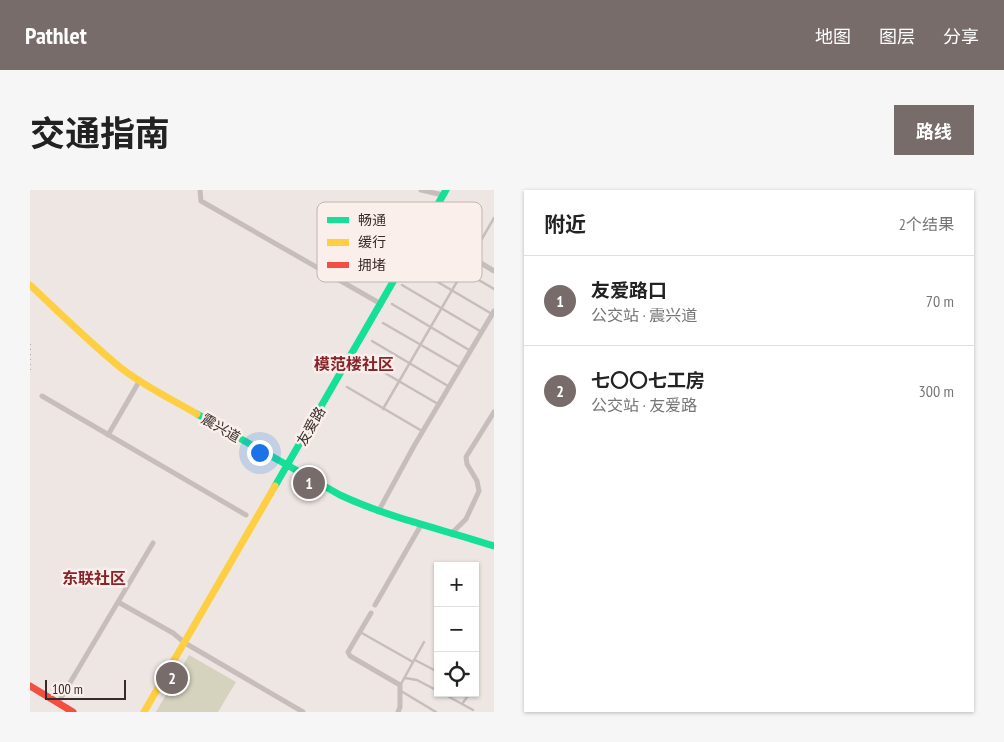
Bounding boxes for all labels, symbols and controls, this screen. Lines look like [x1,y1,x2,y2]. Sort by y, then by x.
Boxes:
text: Pathlet [25,20,87,51]
text: 地图 [815,25,851,48]
text: 图层 [879,25,915,48]
text: 分享 [943,25,979,48]
button: 路线 [894,105,974,155]
text: 交通指南 [30,110,170,156]
legend [317,202,482,282]
text: 畅通 [358,211,386,229]
text: 附近 [544,211,586,238]
text: 2个结果 [899,214,954,234]
text: 缓行 [358,233,386,251]
text: 拥堵 [358,256,386,274]
text: 友爱路口 [591,278,667,302]
text: 1 [556,291,564,311]
text: 70 m [926,291,954,311]
text: 公交站 · 震兴道 [591,305,697,325]
district label: 模范楼社区 [314,354,394,374]
text: 七〇〇七工房 [591,368,705,392]
text: 2 [556,381,564,401]
text: 300 m [919,381,954,401]
text: 公交站 · 友爱路 [591,395,697,415]
street label: 友爱路 [293,403,329,449]
street label: 震兴道 [198,410,244,446]
your location [247,440,273,466]
pin: 1 [293,464,325,502]
map controls [434,562,479,697]
button: + [434,562,479,607]
district label: 东联社区 [62,568,126,588]
button: − [434,607,479,652]
button: locate [434,652,479,697]
pin: 2 [156,659,188,697]
scale bar [45,677,126,700]
text: 100 m [52,680,83,698]

